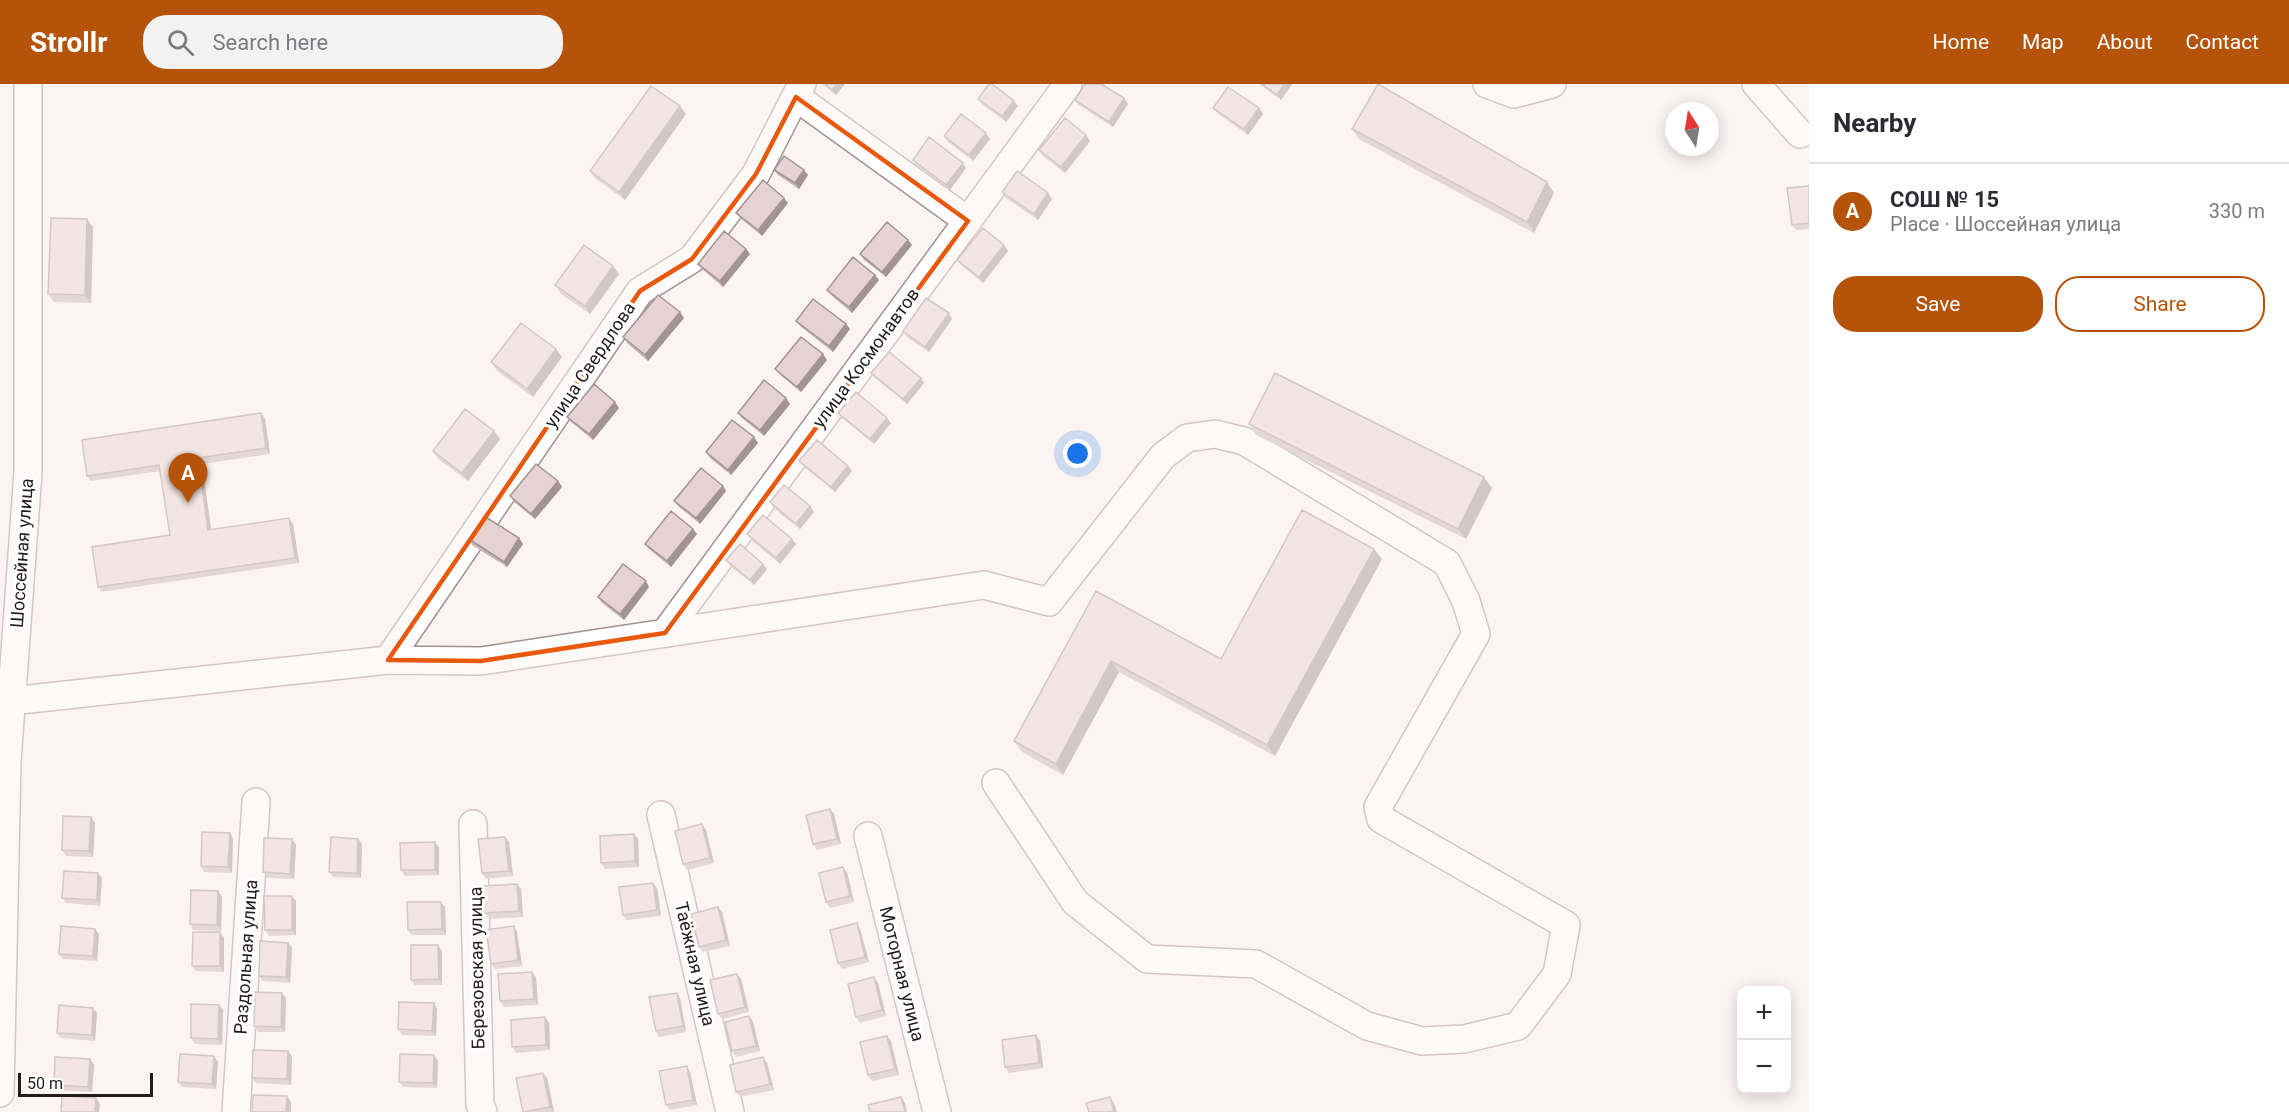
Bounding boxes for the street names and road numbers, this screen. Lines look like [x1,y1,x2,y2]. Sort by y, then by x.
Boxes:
street label: улица Космонавтов [808,284,923,432]
street label: улица Свердлова [540,298,639,432]
street label: Шоссейная улица [6,477,37,628]
street label: Раздольная улица [230,879,261,1035]
street label: Березовская улица [465,886,488,1050]
street label: Таёжная улица [671,900,720,1028]
street label: Моторная улица [876,904,929,1044]

